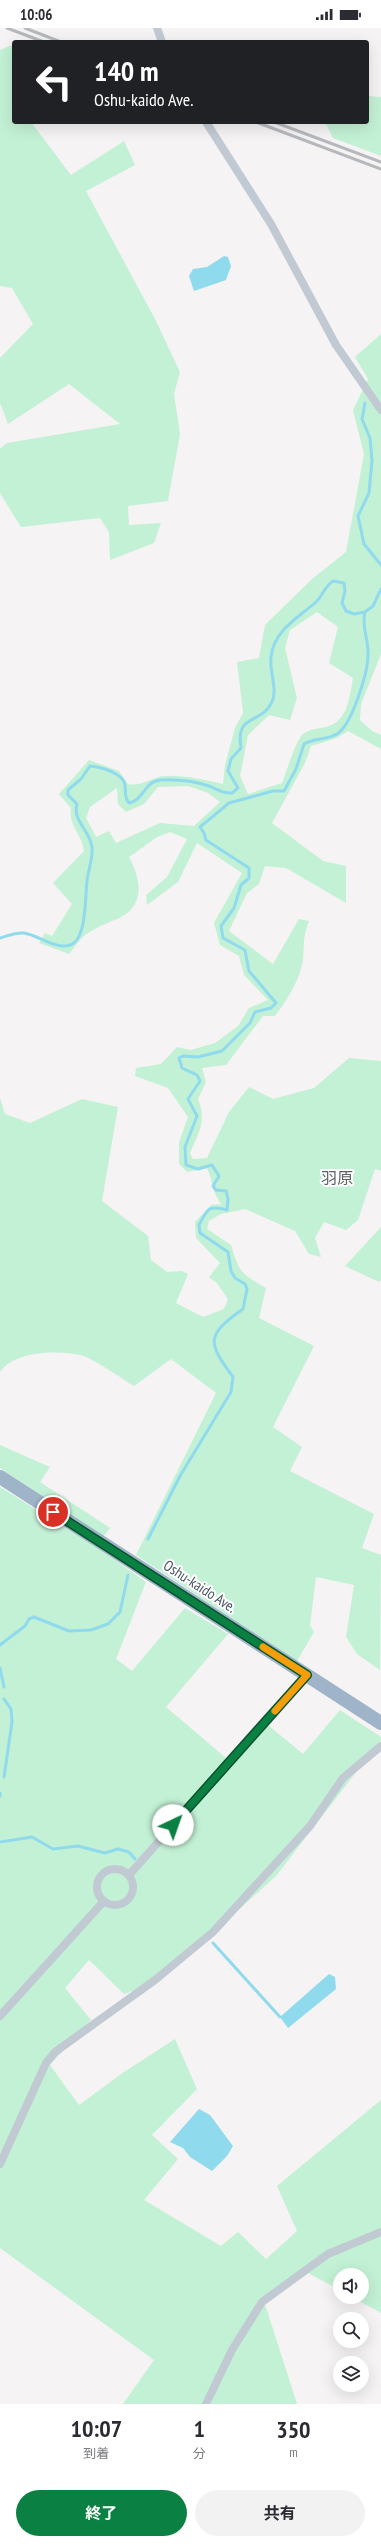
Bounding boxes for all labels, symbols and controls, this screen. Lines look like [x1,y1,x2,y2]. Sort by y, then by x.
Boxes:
text: 10:06 [20,5,52,24]
text: 140 m [94,52,158,89]
icon: left [28,56,80,108]
text: Oshu-kaido Ave. [94,88,194,111]
district label: 羽原 [321,1168,353,1188]
pin [36,1495,70,1529]
icon: arrive [42,1501,64,1523]
street label: Oshu-kaido Ave. [160,1555,240,1617]
position arrow [152,1804,194,1846]
map controls [333,2268,369,2392]
button: sound [333,2268,369,2304]
button: search [333,2312,369,2348]
button: layers [333,2356,369,2392]
text: 10:07 [70,2413,122,2444]
text: 1 [194,2413,205,2444]
text: 350 [276,2414,311,2445]
text: m [289,2444,298,2461]
text: 到着 [83,2445,109,2462]
text: 分 [193,2445,206,2462]
button: 終了 [16,2490,187,2536]
button: 共有 [195,2490,365,2536]

